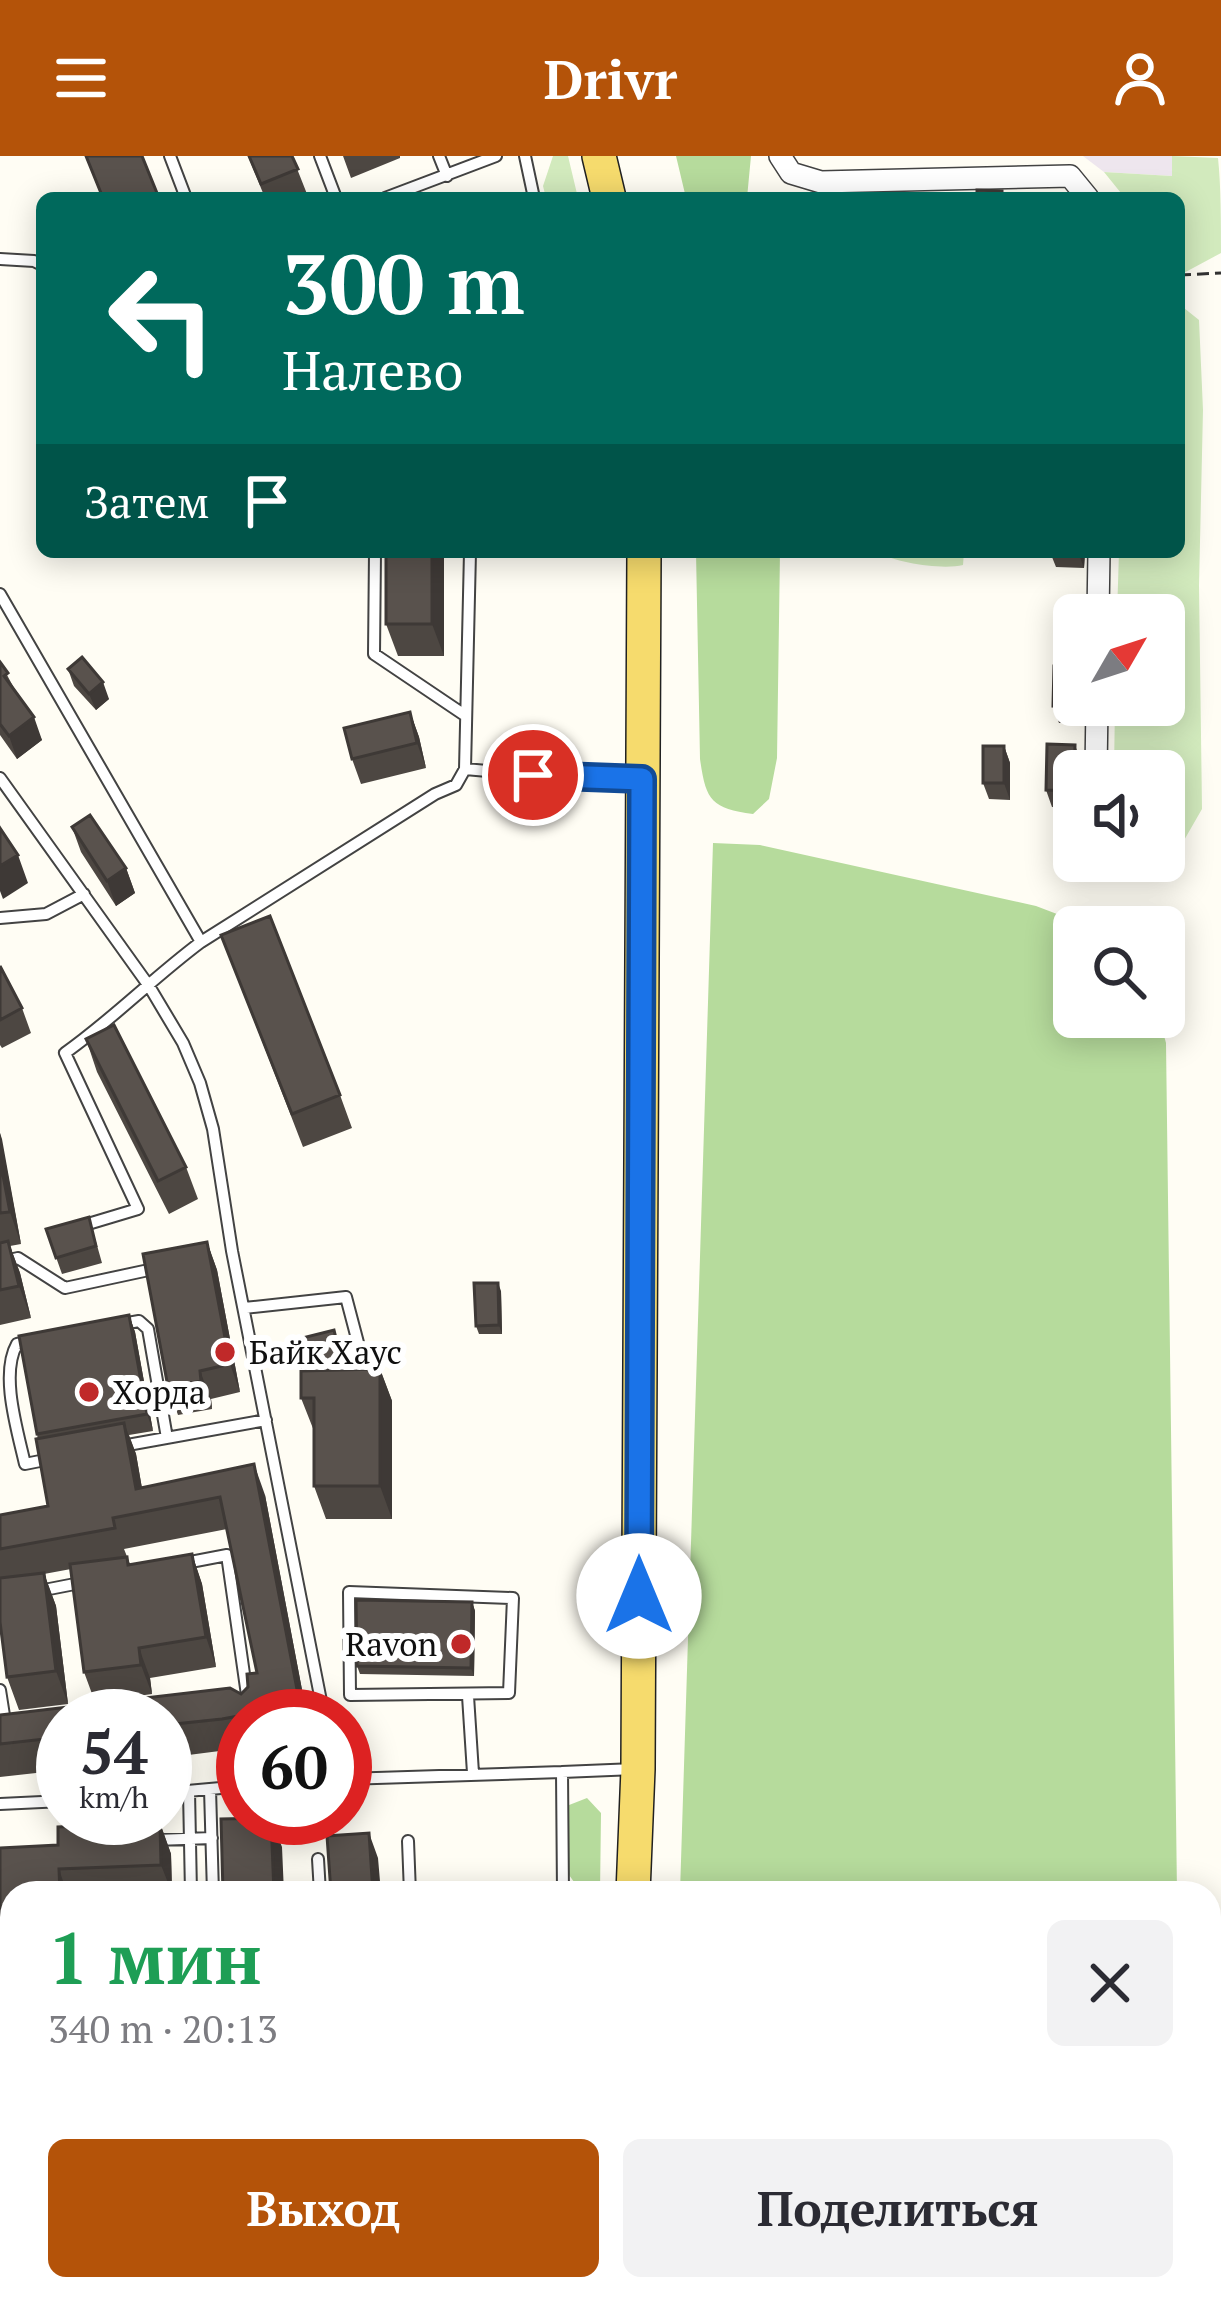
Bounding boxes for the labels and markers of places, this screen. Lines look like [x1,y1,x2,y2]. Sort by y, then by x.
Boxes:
pin [482,724,584,826]
place label: Байк Хаус [249,1330,402,1373]
marker: Байк Хаус [212,1339,238,1365]
place label: Хорда [113,1370,206,1413]
marker: Хорда [76,1379,102,1405]
place label: Ravon [345,1622,437,1665]
marker: Ravon [448,1631,474,1657]

